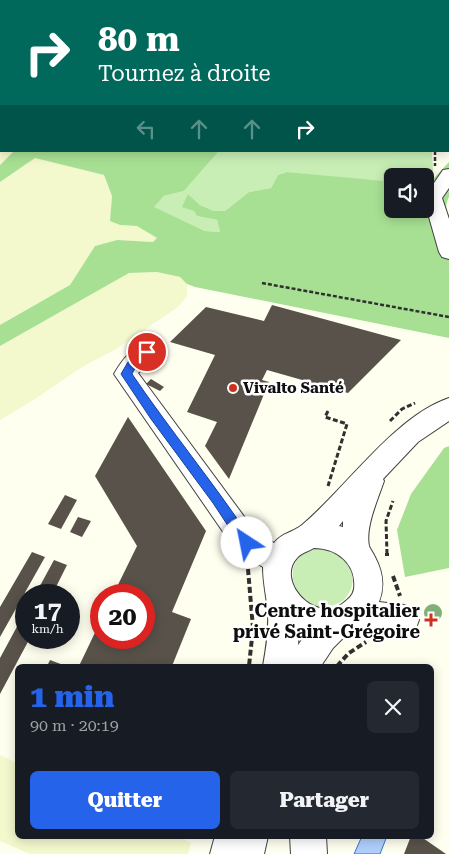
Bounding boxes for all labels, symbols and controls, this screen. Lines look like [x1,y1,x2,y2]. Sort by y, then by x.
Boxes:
text: 80 m [98,19,180,60]
icon: right [15,20,80,85]
text: Tournez à droite [98,61,271,86]
icon: left [132,115,160,143]
icon: ahead [185,115,213,143]
icon: ahead [238,115,266,143]
icon: right [291,115,319,143]
map controls [384,168,434,218]
button: sound [384,168,434,218]
pin [126,331,168,373]
icon: arrive [133,338,161,366]
place label: Vivalto Santé [243,379,344,397]
marker: Vivalto Santé [227,382,239,394]
position arrow [220,516,272,568]
speed limit sign: 20 [90,584,155,649]
text: 17 [33,596,62,625]
place label: Centre hospitalier privé Saint-Grégoire [233,600,420,642]
marker: Centre hospitalier privé Saint-Grégoire [424,613,438,627]
text: km/h [31,622,64,636]
text: 1 min [30,679,114,714]
button: close [367,681,419,733]
text: 90 m · 20:19 [30,716,119,735]
button: Quitter [30,771,220,829]
button: Partager [230,771,419,829]

